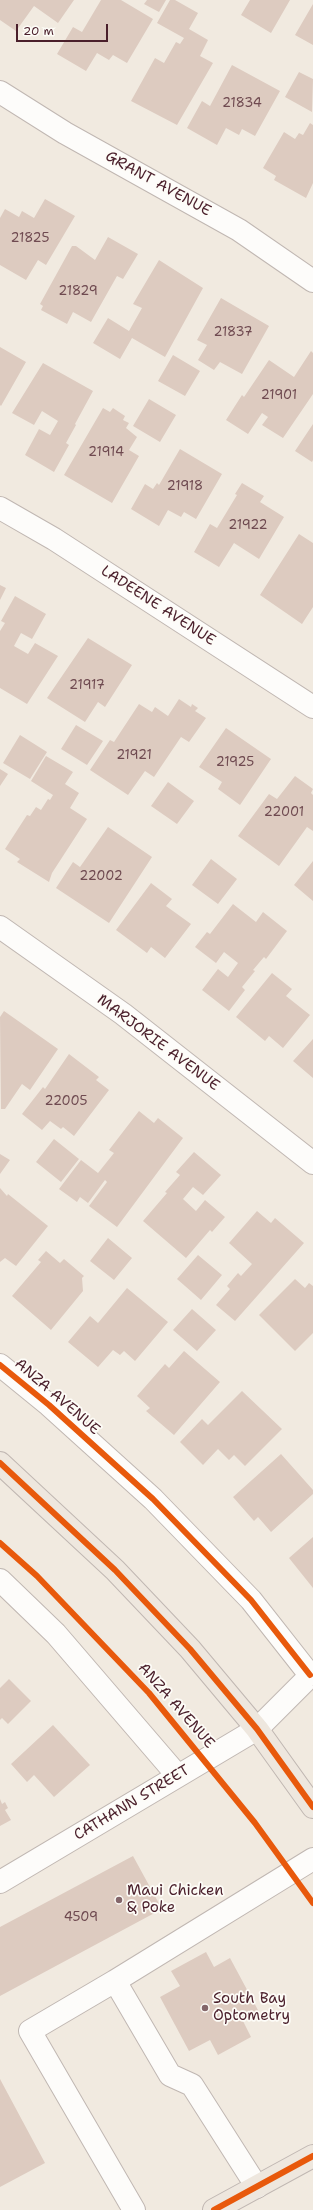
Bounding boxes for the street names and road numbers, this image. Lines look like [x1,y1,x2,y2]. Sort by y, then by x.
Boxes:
street label: GRANT AVENUE [102,147,214,221]
street label: LADEENE AVENUE [97,562,219,650]
street label: MARJORIE AVENUE [93,991,223,1095]
street label: ANZA AVENUE [11,1355,103,1439]
street label: ANZA AVENUE [134,1660,218,1752]
street label: CATHANN STREET [71,1761,193,1845]

